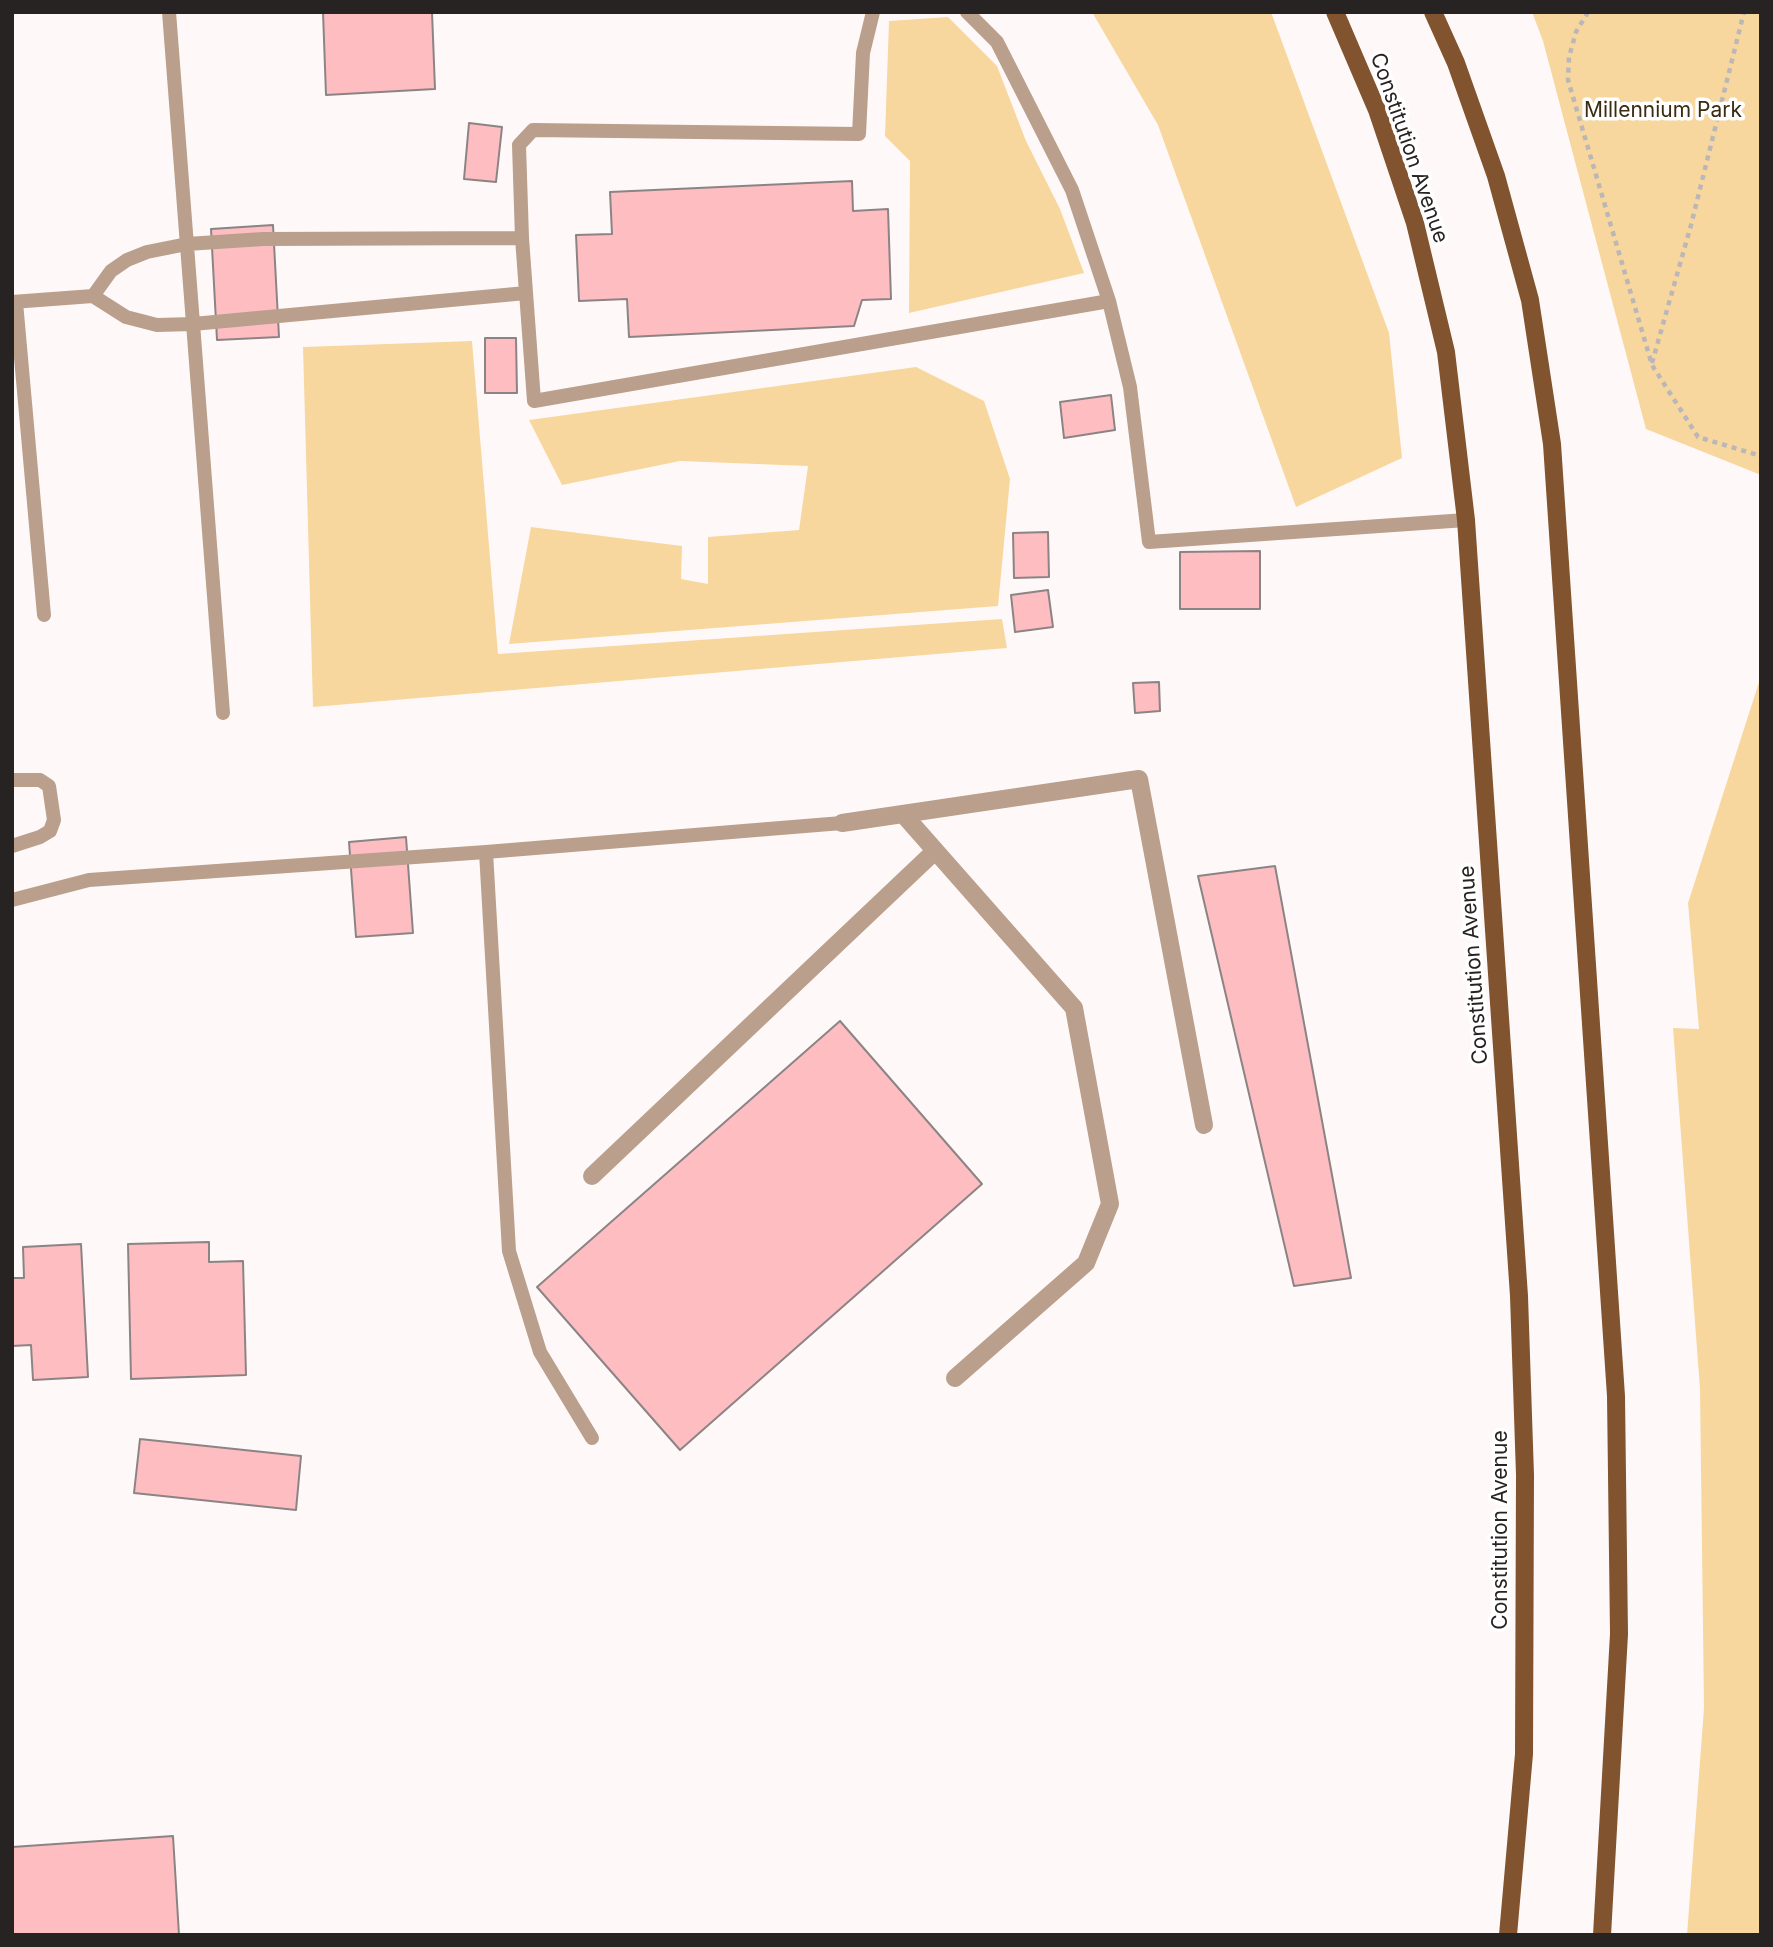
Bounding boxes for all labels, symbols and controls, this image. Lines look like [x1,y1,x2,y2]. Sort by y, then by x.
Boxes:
street label: Constitution Avenue [1365,50,1453,246]
park label: Millennium Park [1584,98,1742,124]
street label: Constitution Avenue [1454,865,1494,1065]
street label: Constitution Avenue [1488,1430,1514,1630]

